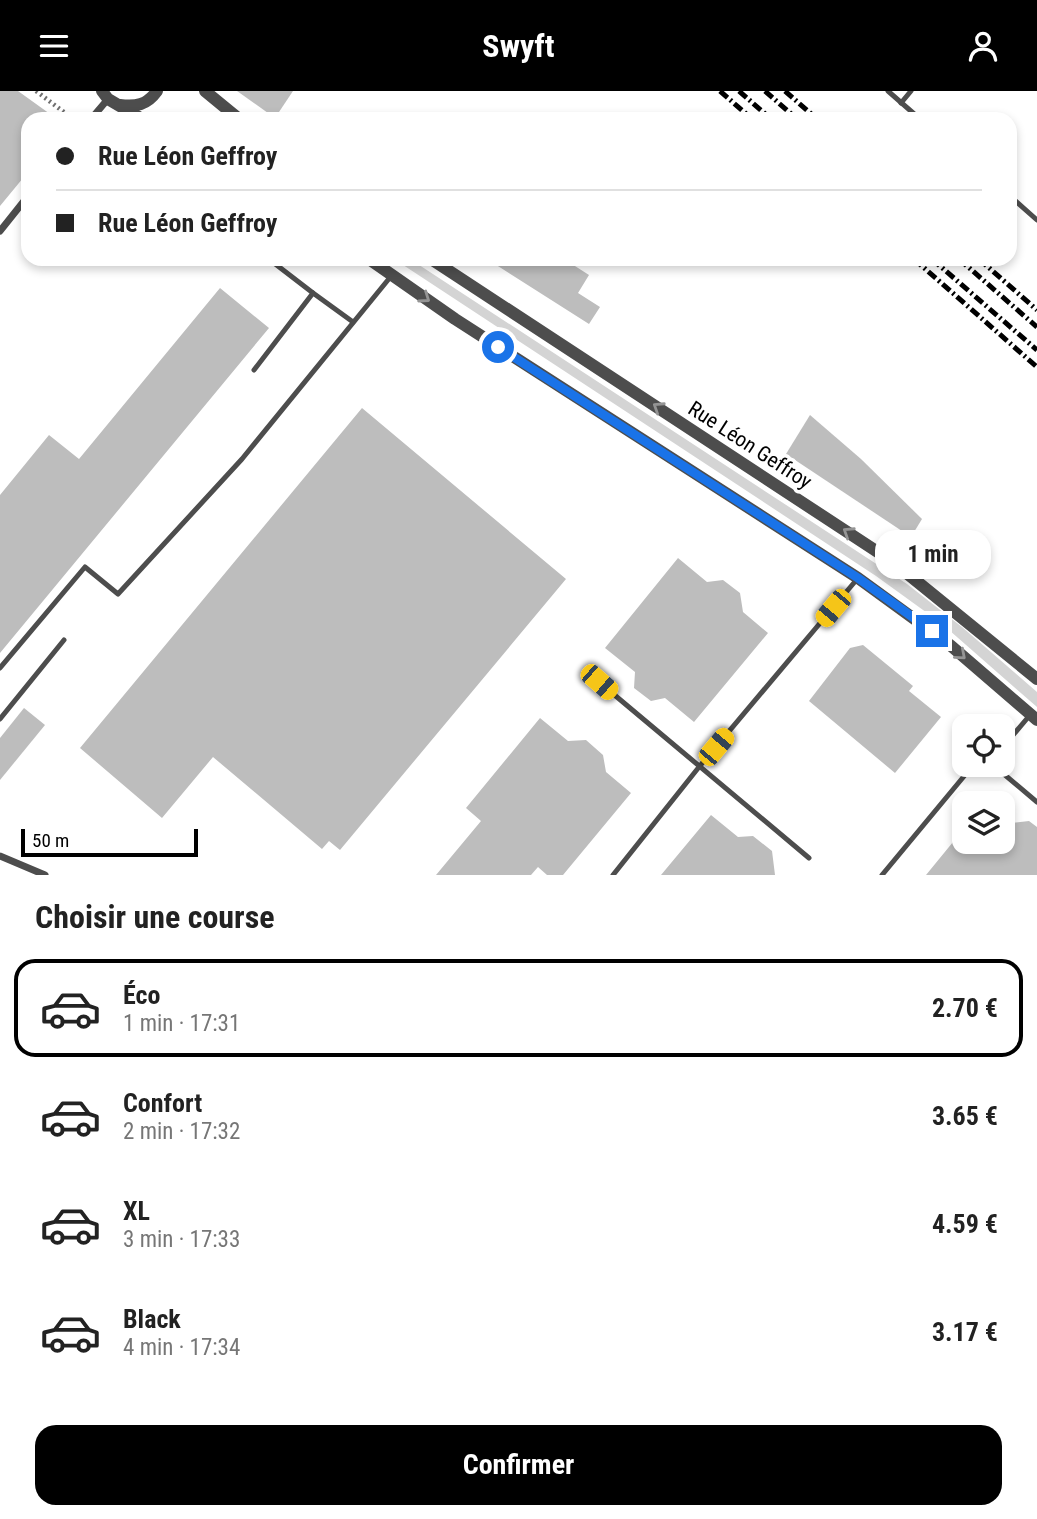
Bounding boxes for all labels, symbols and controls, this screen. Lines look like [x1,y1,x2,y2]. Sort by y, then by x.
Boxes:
icon: menu [35,27,73,65]
text: Swyft [482,27,555,65]
icon: person [964,27,1002,65]
text: Rue Léon Geffroy [98,141,277,171]
text: Rue Léon Geffroy [98,208,277,238]
one-way arrow [417,290,430,302]
route start [482,331,514,363]
street label: Rue Léon Geffroy [684,396,816,494]
one-way arrow [652,403,665,416]
one-way arrow [843,528,856,541]
callout: 1 min [874,529,990,579]
text: 1 min [907,541,959,568]
car [812,585,855,631]
route end [916,615,948,647]
one-way arrow [953,647,966,659]
car [577,660,622,704]
map controls [952,714,1015,854]
button: locate [952,714,1015,777]
car [695,724,738,770]
button: layers [952,791,1015,854]
scale bar [21,826,198,858]
text: 50 m [32,829,69,852]
text: Choisir une course [35,898,275,936]
icon: car [39,977,102,1040]
text: Éco [123,980,160,1010]
text: 2.70 € [932,993,998,1023]
text: 1 min · 17:31 [123,1010,240,1037]
icon: car [39,1085,102,1148]
text: Confort [123,1088,202,1118]
text: 3.65 € [932,1101,998,1131]
text: 2 min · 17:32 [123,1118,240,1145]
icon: car [39,1193,102,1256]
text: XL [123,1196,150,1226]
text: 4.59 € [932,1209,998,1239]
text: 3 min · 17:33 [123,1226,240,1253]
icon: car [39,1301,102,1364]
text: Black [123,1304,181,1334]
text: 3.17 € [932,1317,998,1347]
text: 4 min · 17:34 [123,1334,240,1361]
button: Confirmer [35,1425,1002,1505]

